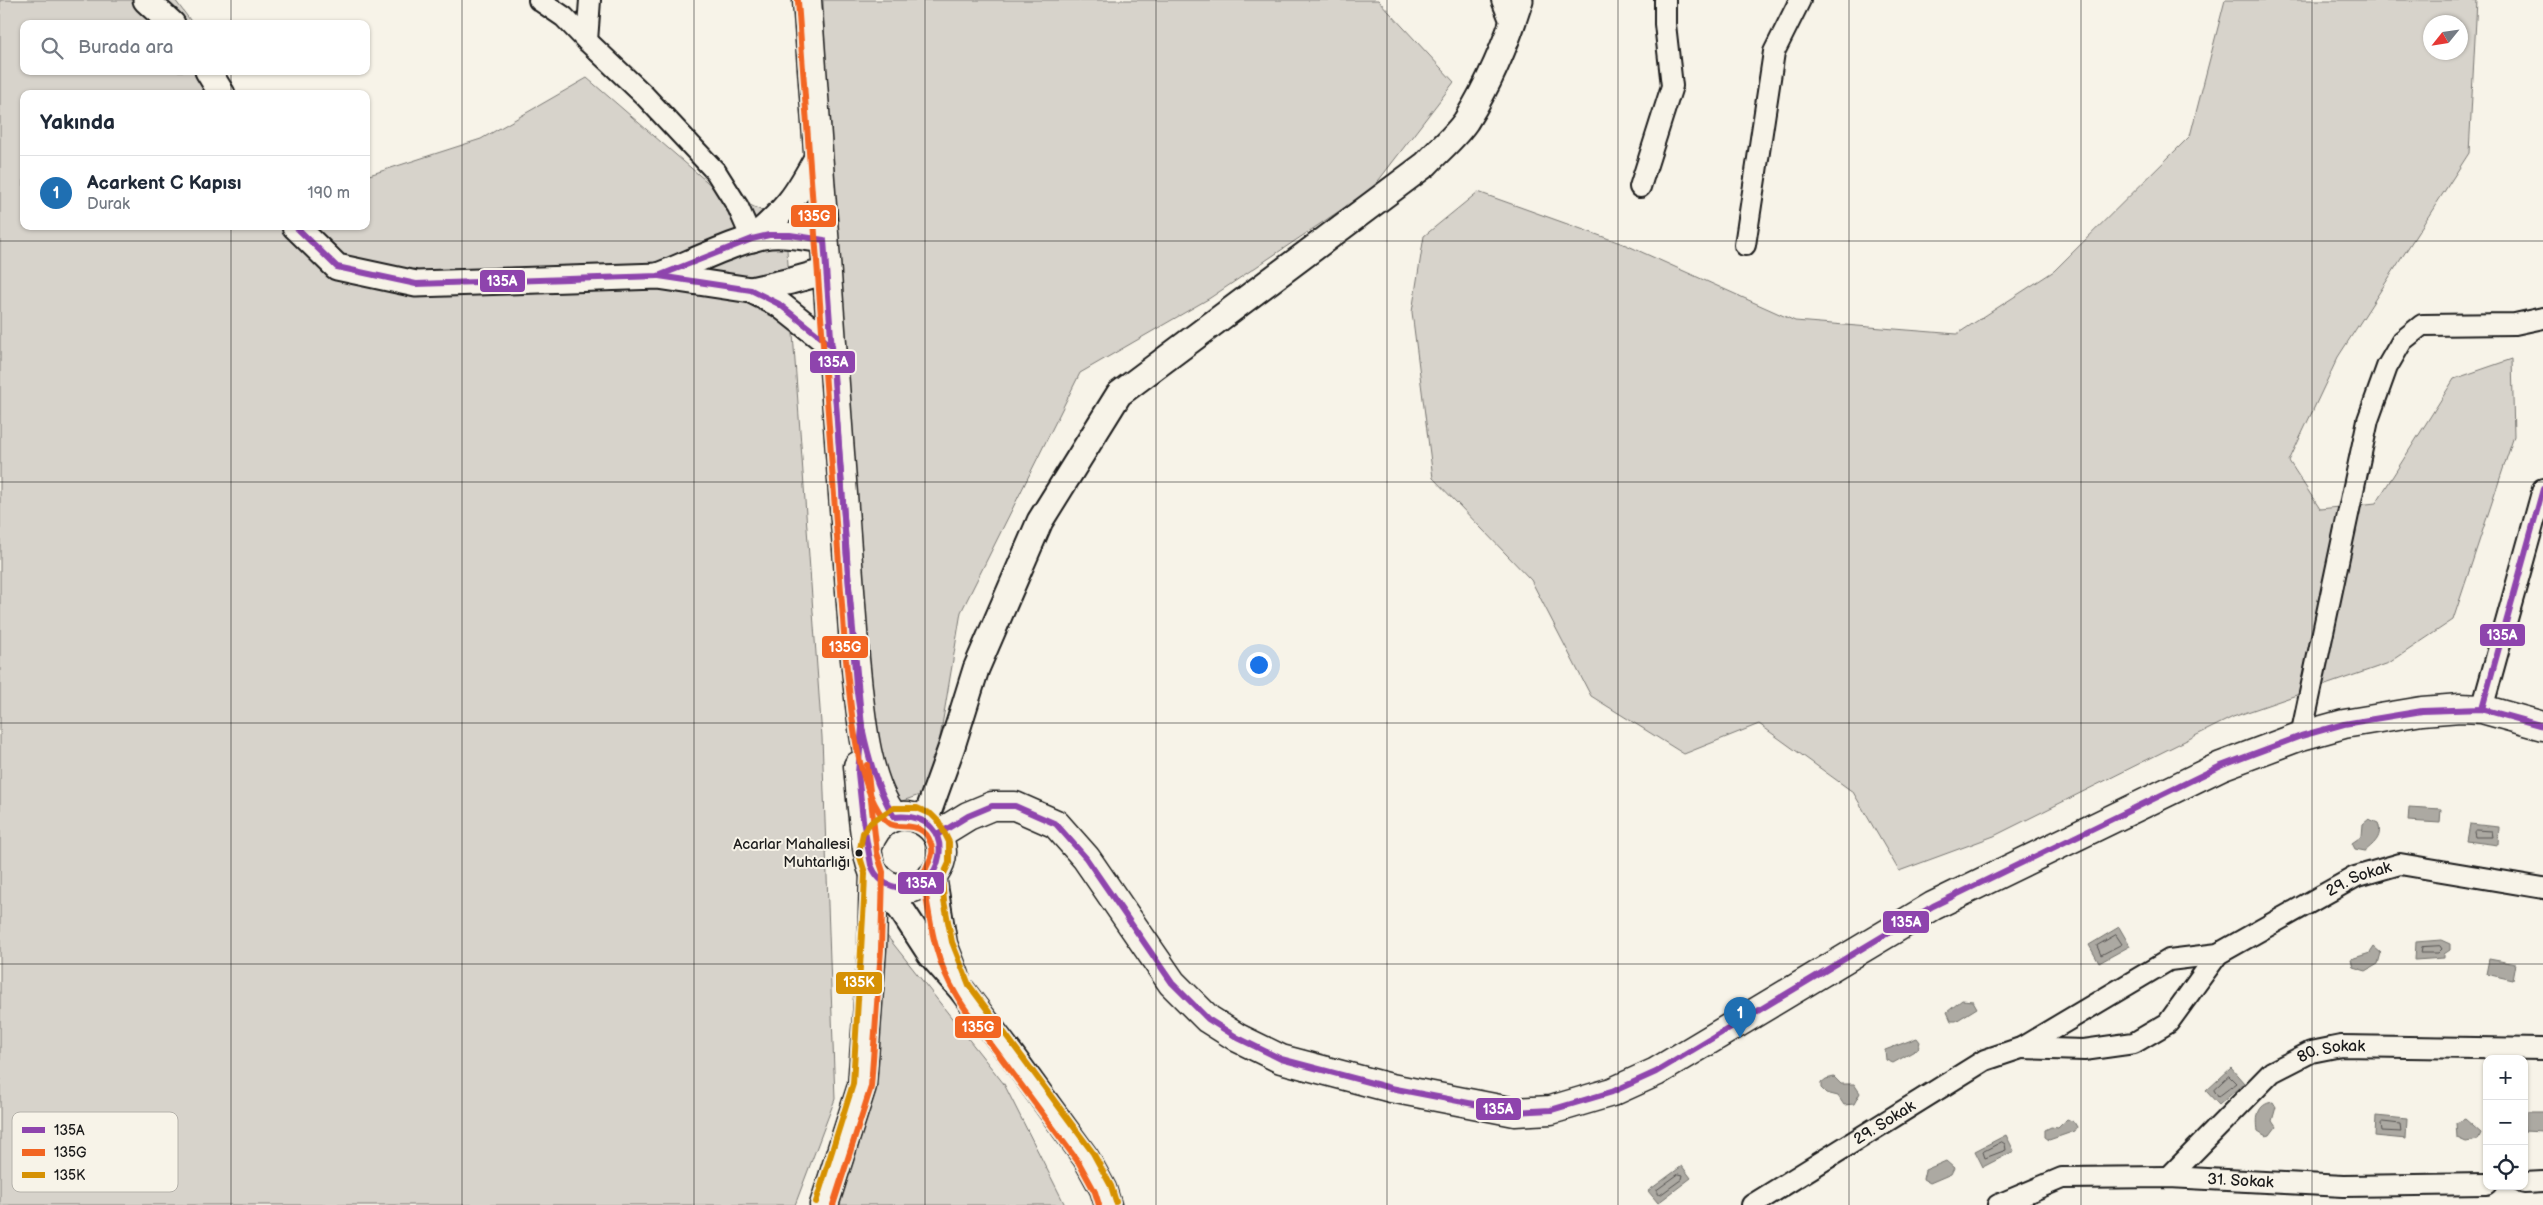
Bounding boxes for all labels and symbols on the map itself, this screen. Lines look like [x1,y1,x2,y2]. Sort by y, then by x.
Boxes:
north arrow [2423,15,2468,60]
line badge: 135G [790,204,837,228]
text: 135G [798,208,830,225]
line badge: 135A [479,269,526,293]
text: 135A [487,273,518,290]
line badge: 135A [809,350,856,374]
text: 135A [818,354,849,371]
line badge: 135A [2479,623,2526,647]
text: 135A [2487,627,2518,644]
line badge: 135G [821,635,869,659]
text: 135G [829,639,861,656]
your location [1246,652,1272,678]
place label: Acarlar Mahallesi Muhtarlığı [733,835,850,872]
marker: Acarlar Mahallesi Muhtarlığı [854,848,864,858]
street label: 29. Sokak [2323,857,2394,901]
line badge: 135A [897,871,945,895]
text: 135A [906,875,937,892]
line badge: 135A [1882,910,1930,934]
text: 135A [1891,914,1922,931]
line badge: 135K [835,971,883,995]
text: 135K [843,974,875,991]
pin: 1 [1724,997,1756,1038]
line badge: 135G [954,1015,1002,1039]
text: 135G [962,1019,994,1036]
street label: 80. Sokak [2294,1036,2365,1067]
street label: 29. Sokak [1850,1096,1919,1149]
line badge: 135A [1475,1097,1522,1121]
text: 135A [1483,1101,1514,1118]
legend [12,1112,178,1192]
text: 135A [54,1122,85,1139]
text: 135G [54,1144,87,1161]
text: 135K [54,1167,86,1184]
street label: 31. Sokak [2207,1169,2274,1192]

